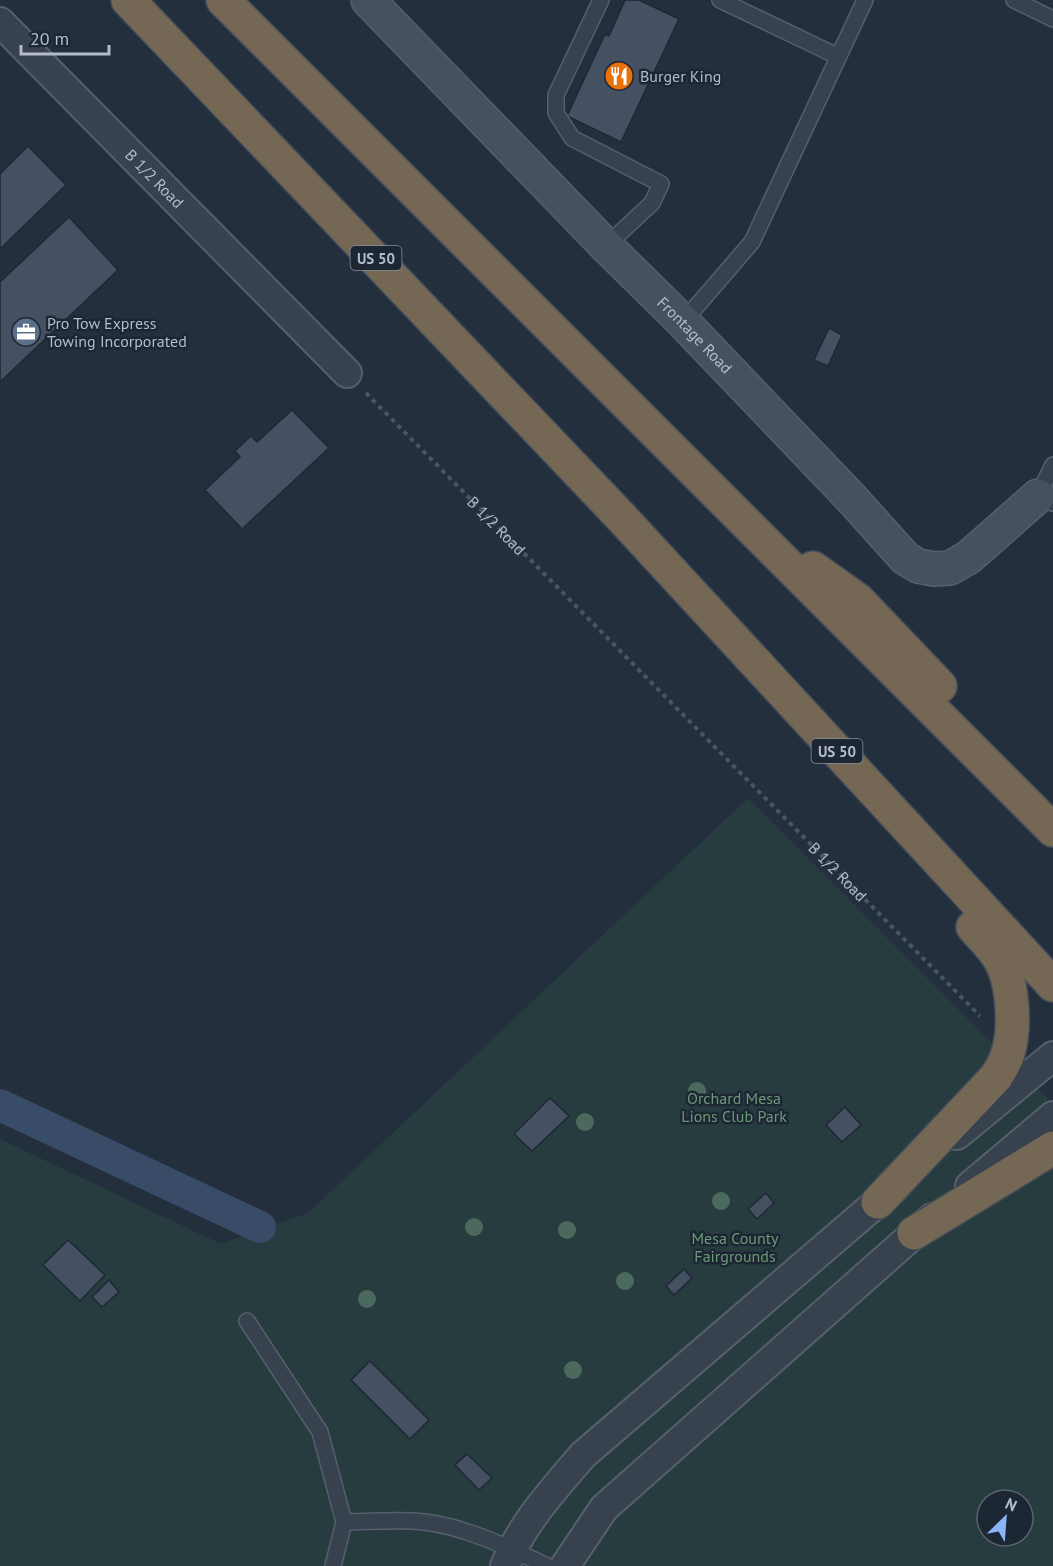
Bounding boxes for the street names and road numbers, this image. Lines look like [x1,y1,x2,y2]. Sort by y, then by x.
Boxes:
street label: B 1/2 Road [121,145,188,212]
road number: US 50 [350,246,401,270]
street label: Frontage Road [653,292,737,378]
street label: B 1/2 Road [463,492,530,559]
road number: US 50 [812,739,862,763]
street label: B 1/2 Road [804,838,871,905]

